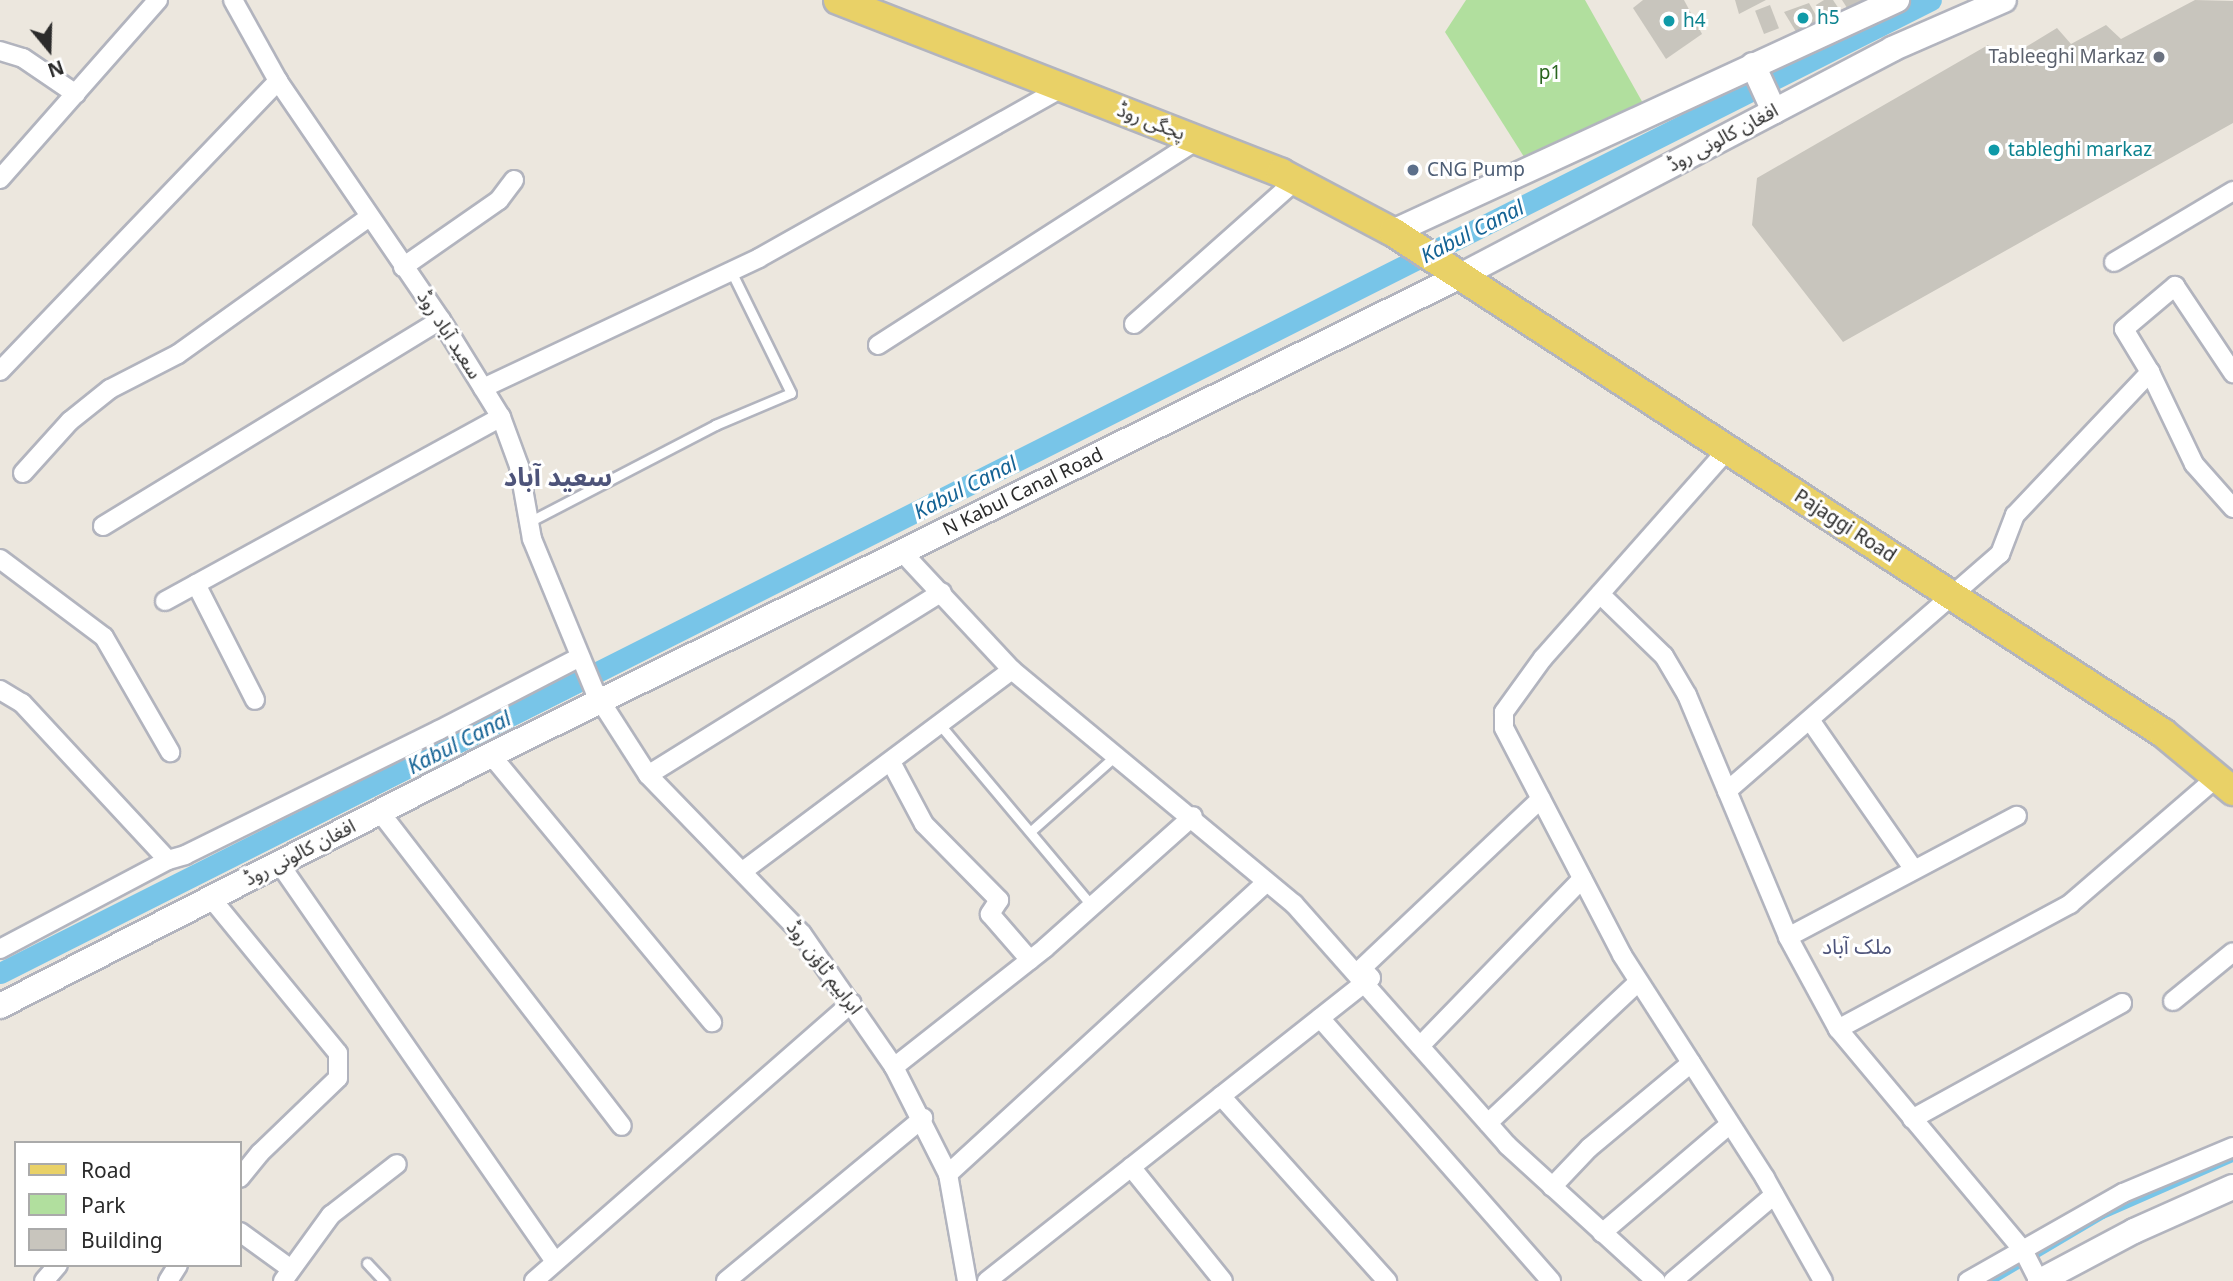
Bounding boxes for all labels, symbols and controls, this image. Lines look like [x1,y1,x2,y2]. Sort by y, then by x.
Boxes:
place label: h5 [1817,7,1840,29]
place label: h4 [1683,10,1706,32]
marker: h5 [1795,10,1811,26]
marker: h4 [1661,13,1677,29]
north arrow [14,14,84,84]
place label: Tableeghi Markaz [1989,46,2145,68]
marker: Tableeghi Markaz [2151,49,2167,65]
text: N [44,54,67,84]
park label: p1 [1539,62,1561,84]
street label: پجگی روڈ [1114,99,1188,145]
street label: افغان کالونی روڈ [1664,99,1782,177]
place label: tableghi markaz [2008,139,2152,161]
marker: tableghi markaz [1986,142,2002,158]
place label: CNG Pump [1427,159,1525,181]
marker: CNG Pump [1405,162,1421,178]
water label: Kabul Canal [1416,194,1528,268]
street label: سعید آباد روڈ [412,287,486,383]
street label: N Kabul Canal Road [939,443,1107,541]
water label: Kabul Canal [909,450,1021,524]
district label: سعید آباد [504,461,612,493]
street label: Pajaggi Road [1790,485,1900,567]
water label: Kabul Canal [403,705,515,779]
street label: افغان کالونی روڈ [240,815,360,891]
street label: ابراہیم ٹاؤن روڈ [781,917,867,1019]
district label: ملک آباد [1822,933,1892,959]
legend [14,1141,242,1267]
text: Road [81,1156,131,1184]
text: Park [81,1191,125,1219]
text: Building [81,1226,163,1254]

